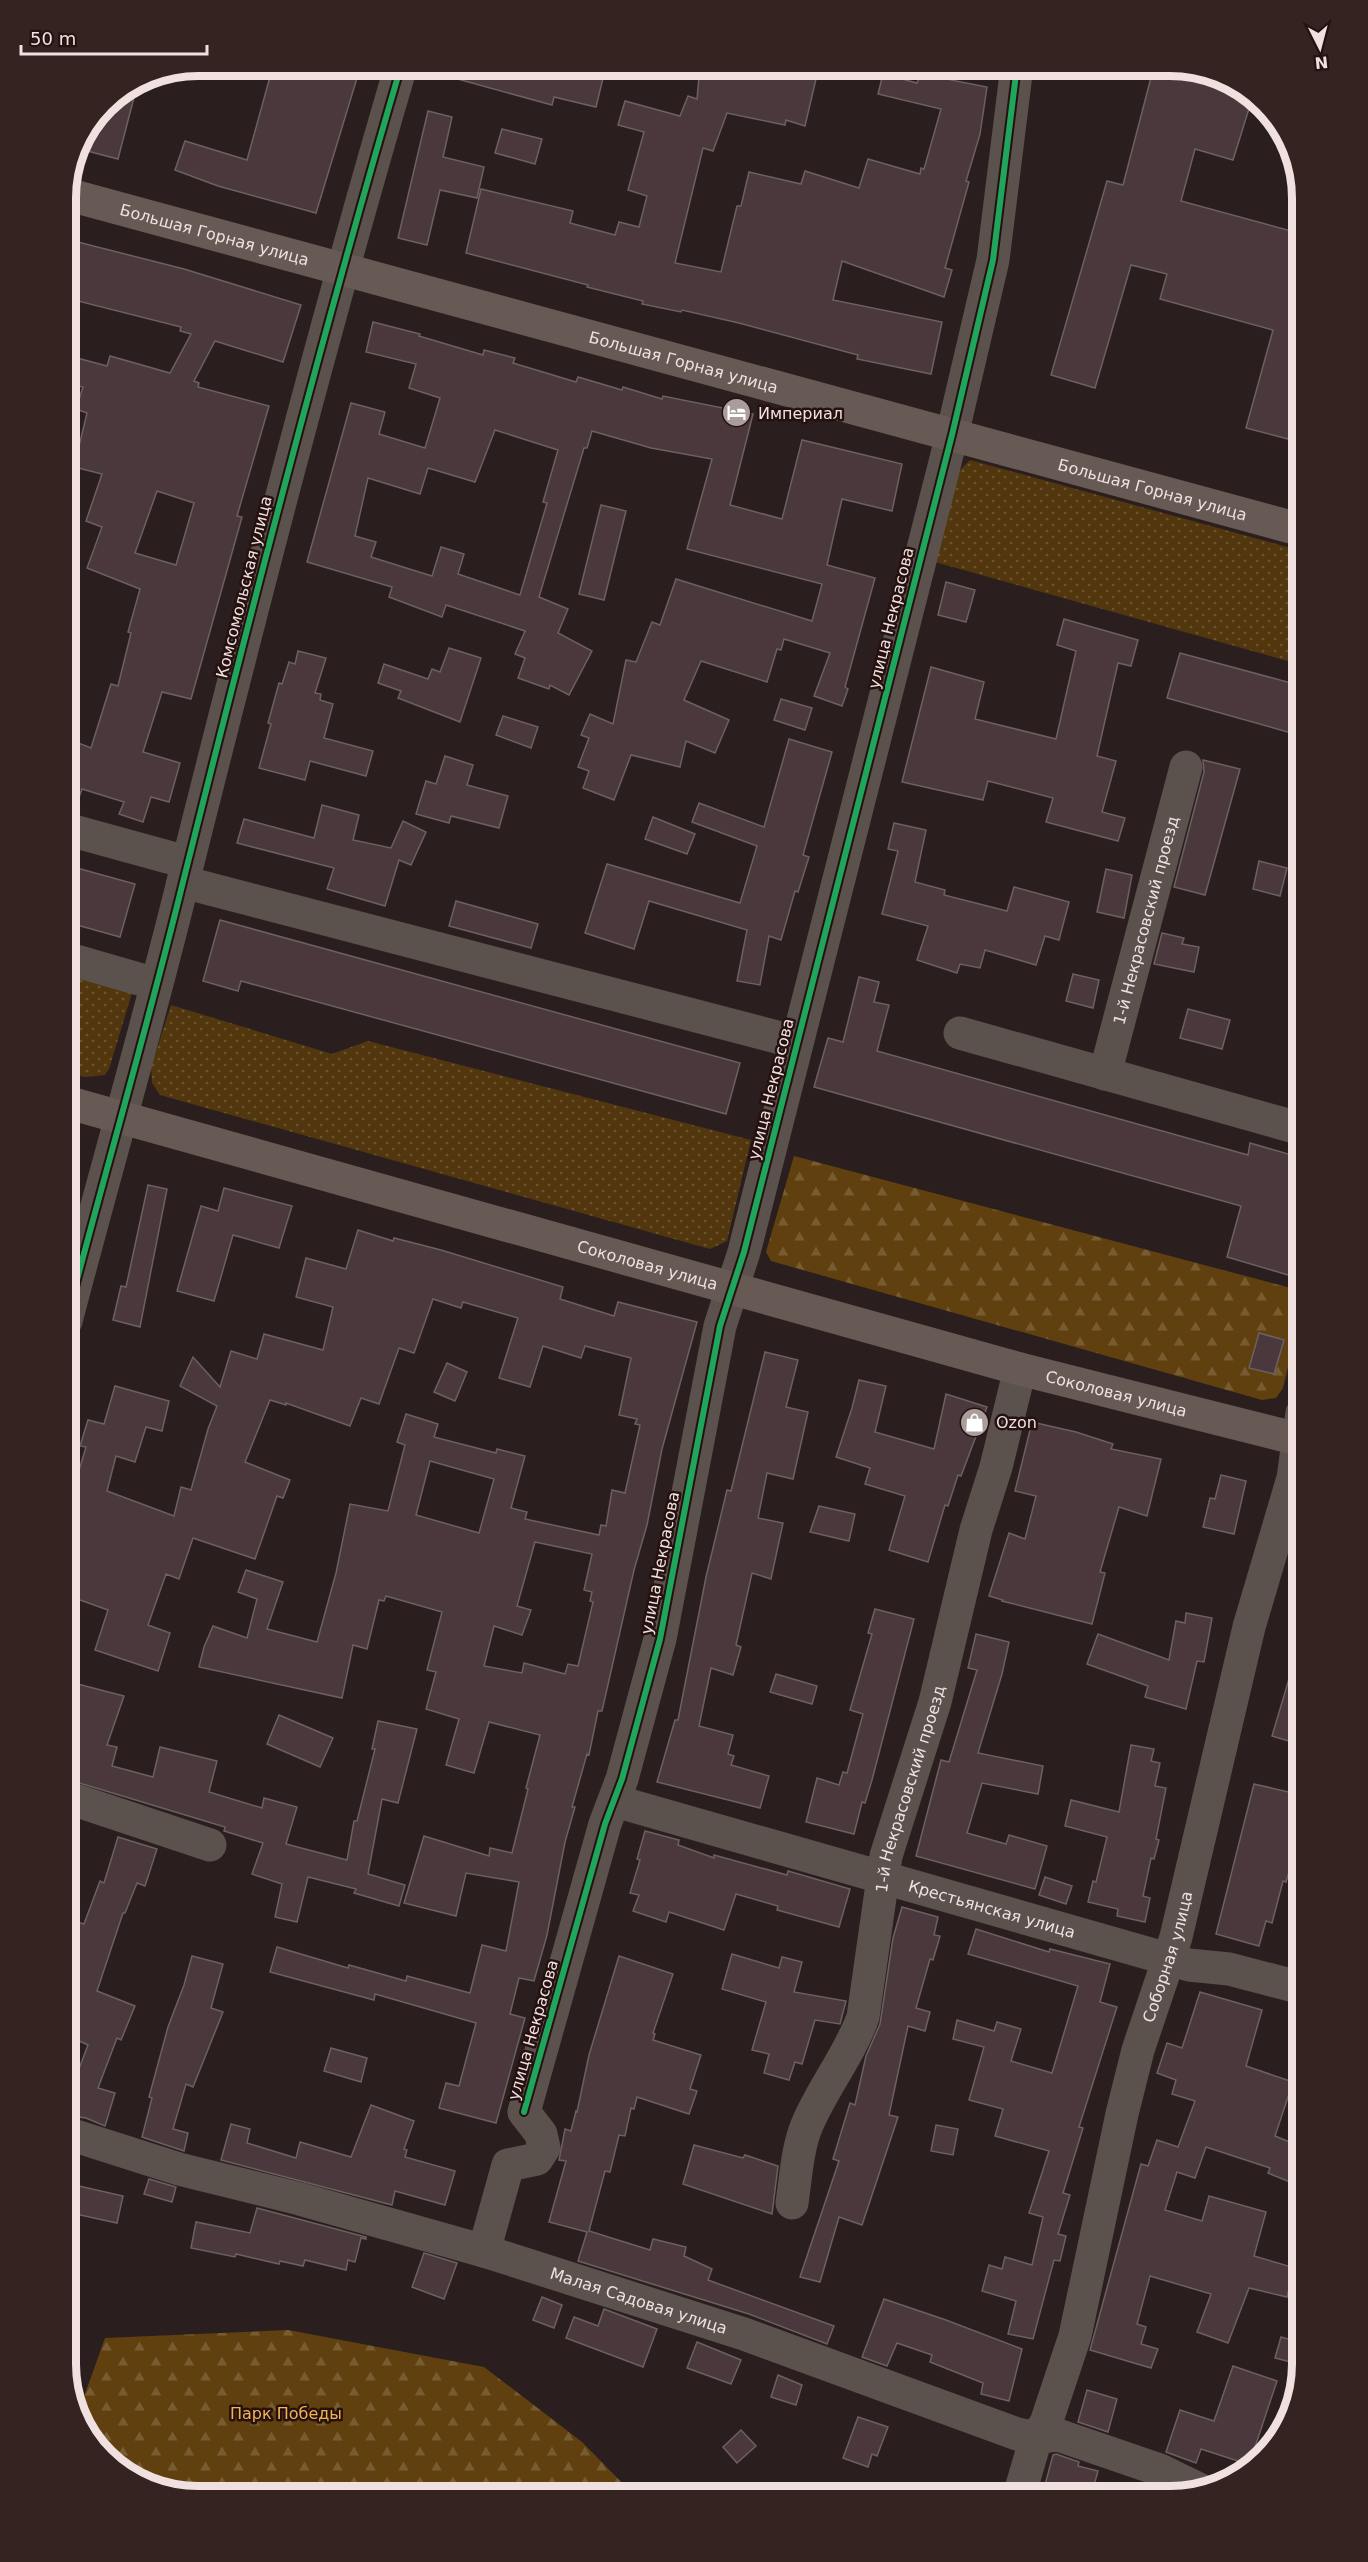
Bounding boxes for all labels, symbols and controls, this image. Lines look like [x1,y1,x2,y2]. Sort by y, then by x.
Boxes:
scale bar [21,18,207,56]
north arrow [1290,18,1350,78]
text: 50 m [30,28,76,49]
text: N [1314,52,1329,73]
street label: Большая Горная улица [118,200,311,269]
street label: Большая Горная улица [587,327,780,397]
hotel icon: Империал [721,397,753,429]
place label: Империал [758,404,843,423]
street label: Большая Горная улица [1056,455,1249,524]
street label: Комсомольская улица [212,494,276,680]
street label: улица Некрасова [864,545,918,691]
street label: 1-й Некрасовский проезд [1109,814,1182,1027]
street label: улица Некрасова [744,1016,798,1162]
street label: Соколовая улица [575,1236,720,1294]
street label: Соколовая улица [1044,1366,1189,1420]
shop icon: Ozon [959,1406,991,1438]
place label: Ozon [996,1413,1037,1432]
street label: улица Некрасова [637,1490,683,1636]
street label: 1-й Некрасовский проезд [871,1683,948,1894]
street label: Крестьянская улица [906,1876,1078,1942]
street label: Соборная улица [1138,1889,1196,2025]
street label: улица Некрасова [504,1958,562,2102]
street label: Малая Садовая улица [548,2263,730,2338]
park label: Парк Победы [230,2404,342,2423]

